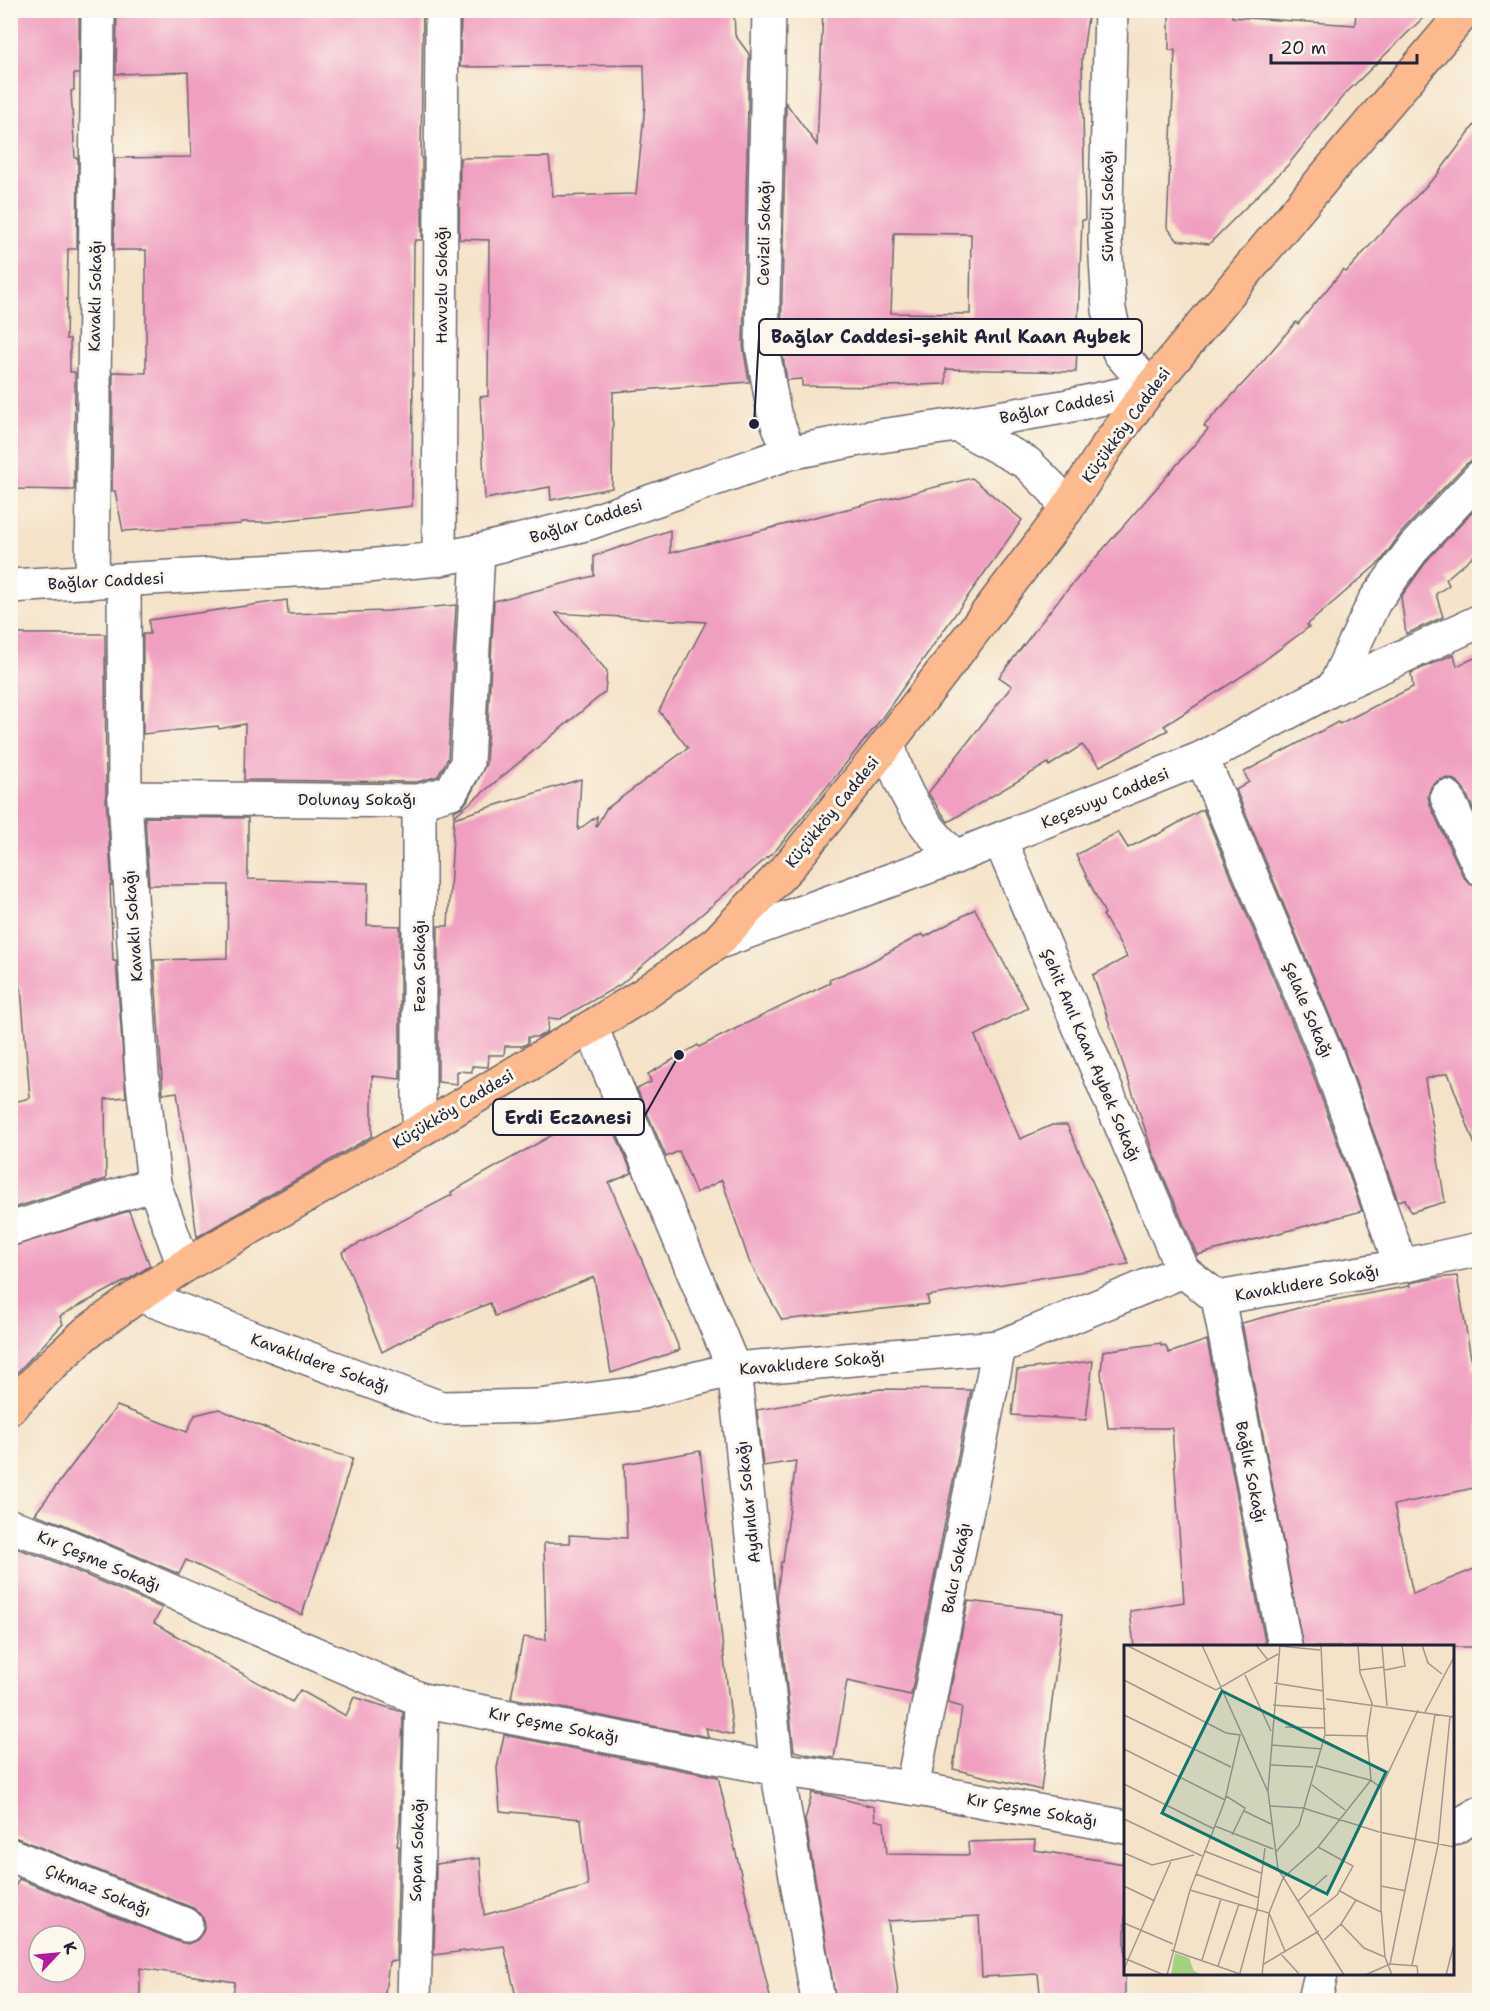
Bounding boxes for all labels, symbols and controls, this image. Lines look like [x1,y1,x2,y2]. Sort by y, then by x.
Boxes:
scale bar [1271,27,1416,65]
text: 20 m [1280,36,1326,60]
street label: Sümbül Sokağı [1097,150,1118,262]
street label: Cevizli Sokağı [753,180,775,286]
street label: Havuzlu Sokağı [431,226,452,344]
street label: Kavaklı Sokağı [84,240,106,352]
callout: Bağlar Caddesi-şehit Anıl Kaan Aybek [759,319,1142,355]
text: Bağlar Caddesi-şehit Anıl Kaan Aybek [771,325,1131,349]
street label: Küçükköy Caddesi [1077,363,1175,487]
street label: Bağlar Caddesi [998,386,1116,428]
street label: Bağlar Caddesi [527,494,645,548]
street label: Bağlar Caddesi [47,567,165,595]
street label: Küçükköy Caddesi [781,752,883,872]
street label: Keçesuyu Caddesi [1038,763,1172,833]
street label: Dolunay Sokağı [298,789,416,810]
street label: Kavaklı Sokağı [119,869,147,983]
street label: Feza Sokağı [409,920,430,1012]
street label: Şehit Anıl Kaan Aybek Sokağı [1036,945,1146,1165]
street label: Şelale Sokağı [1278,959,1338,1061]
street label: Küçükköy Caddesi [389,1065,517,1153]
callout: Erdi Eczanesi [493,1099,644,1135]
text: Erdi Eczanesi [505,1106,631,1130]
street label: Kavaklıdere Sokağı [1233,1260,1381,1306]
street label: Kavaklıdere Sokağı [248,1328,392,1398]
street label: Kavaklıdere Sokağı [738,1346,886,1380]
street label: Bağlık Sokağı [1231,1419,1271,1525]
street label: Aydınlar Sokağı [731,1440,765,1564]
street label: Balcı Sokağı [937,1521,975,1615]
street label: Kır Çeşme Sokağı [34,1526,164,1596]
inset map [1124,1645,1454,1975]
street label: Kır Çeşme Sokağı [487,1702,621,1748]
street label: Kır Çeşme Sokağı [965,1788,1099,1832]
street label: Sapan Sokağı [405,1798,429,1902]
street label: Çıkmaz Sokağı [42,1859,154,1921]
north arrow [27,1924,87,1984]
text: K [58,1938,82,1957]

